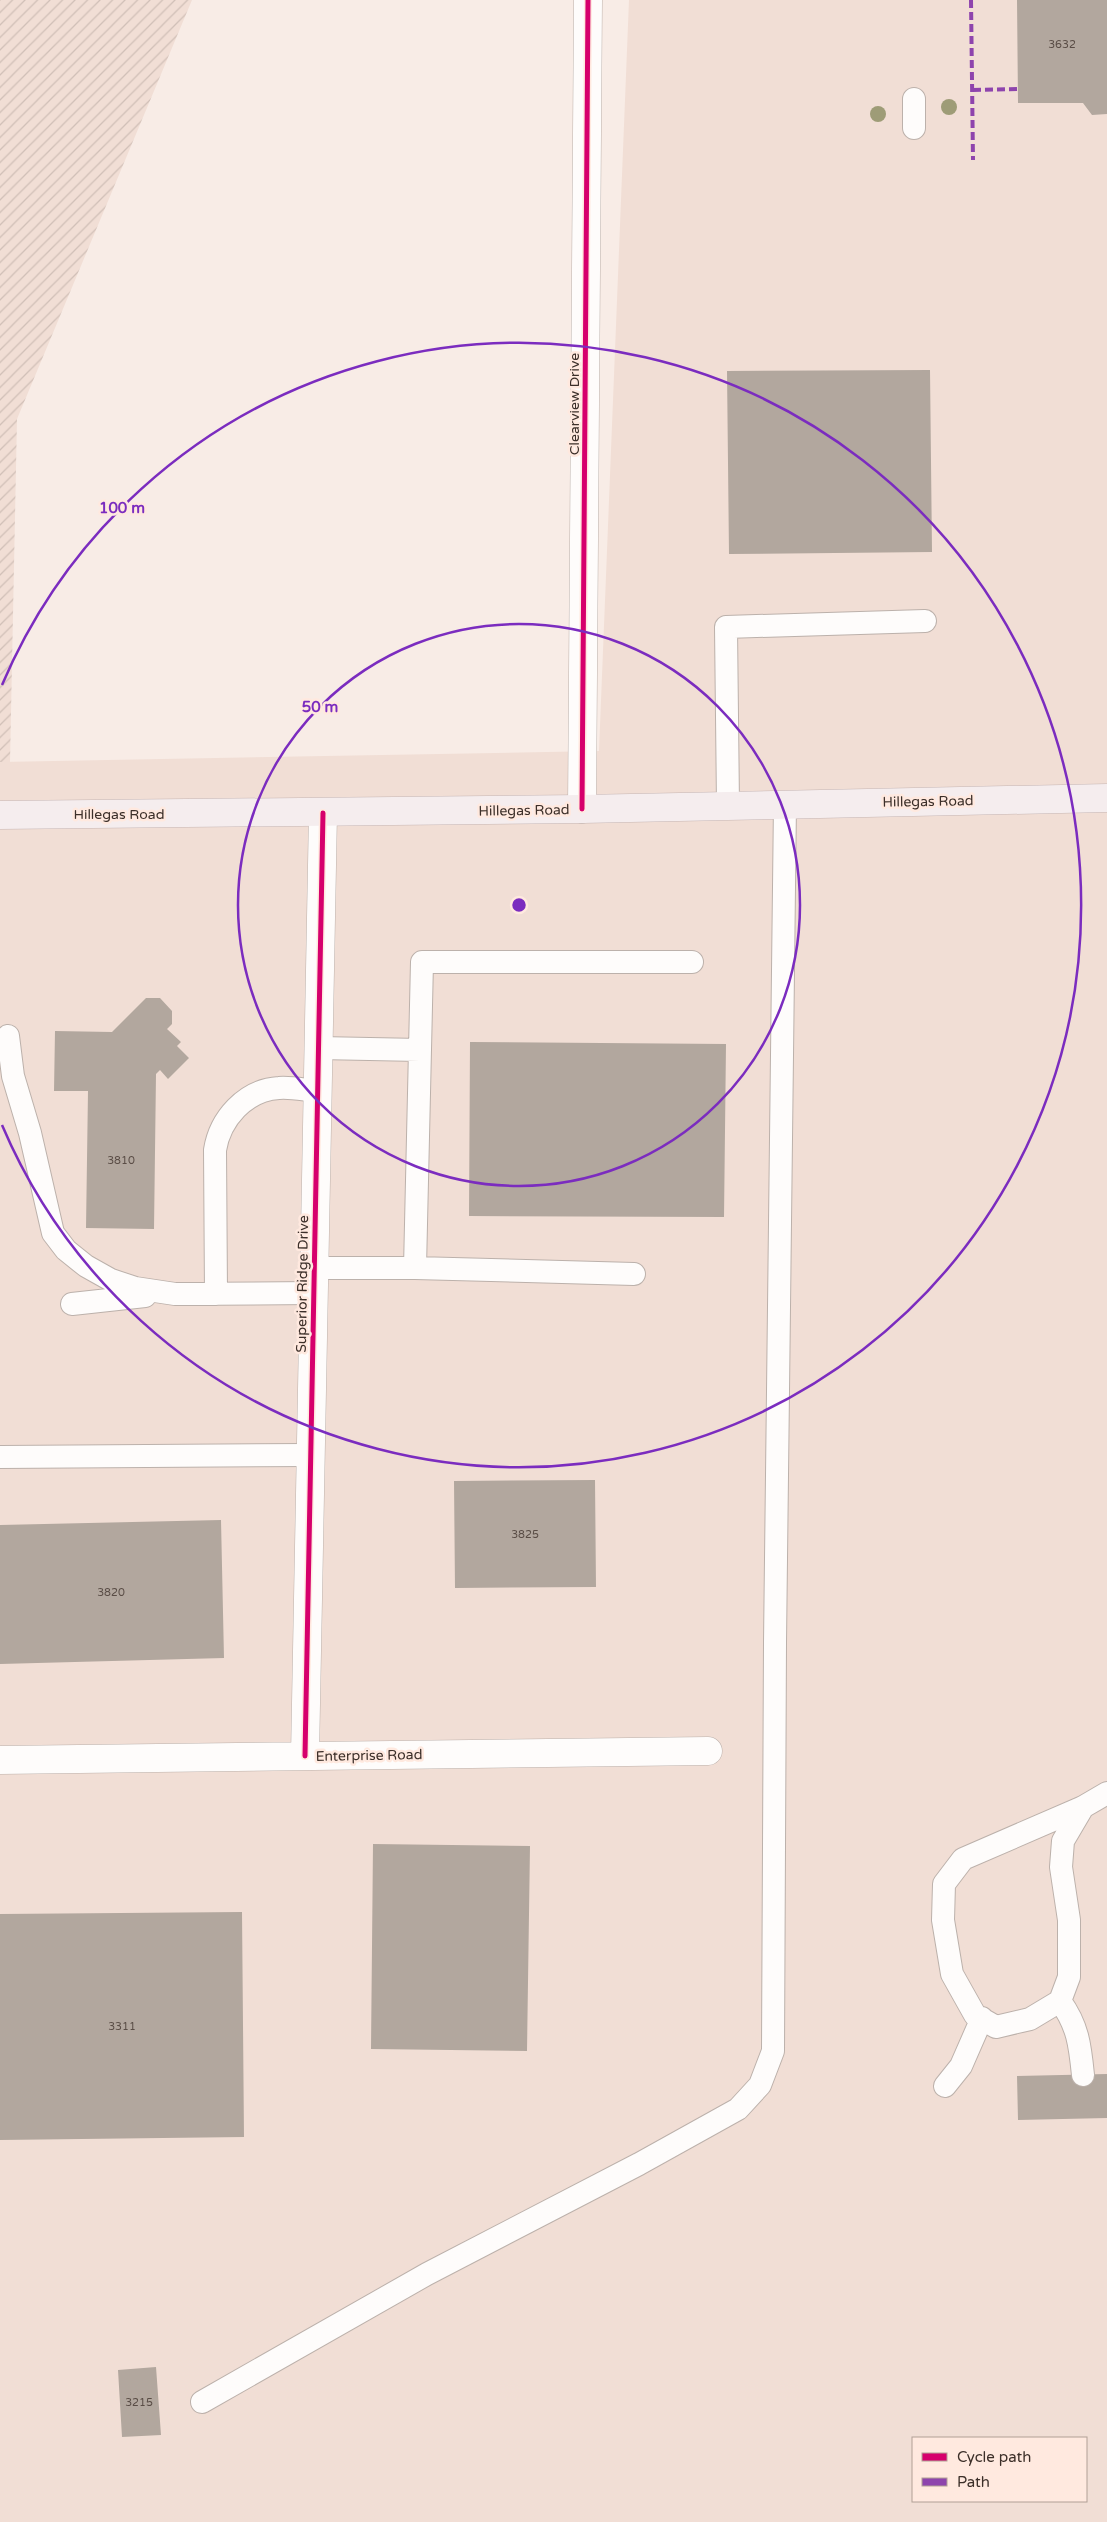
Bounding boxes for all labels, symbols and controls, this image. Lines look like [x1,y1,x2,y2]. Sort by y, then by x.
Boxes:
house number: 3632 [1048,38,1076,51]
street label: Clearview Drive [566,353,583,455]
text: 100 m [99,499,145,517]
text: 50 m [302,698,338,716]
street label: Hillegas Road [882,792,974,811]
street label: Hillegas Road [478,801,570,820]
street label: Hillegas Road [73,806,165,823]
centre of rings [510,896,528,914]
house number: 3810 [107,1154,135,1167]
street label: Superior Ridge Drive [293,1215,312,1353]
house number: 3825 [511,1528,539,1541]
house number: 3820 [97,1586,125,1599]
street label: Enterprise Road [315,1746,423,1765]
house number: 3311 [108,2020,136,2033]
house number: 3215 [125,2396,153,2409]
legend [912,2437,1087,2502]
text: Cycle path [957,2448,1031,2466]
text: Path [957,2473,990,2491]

